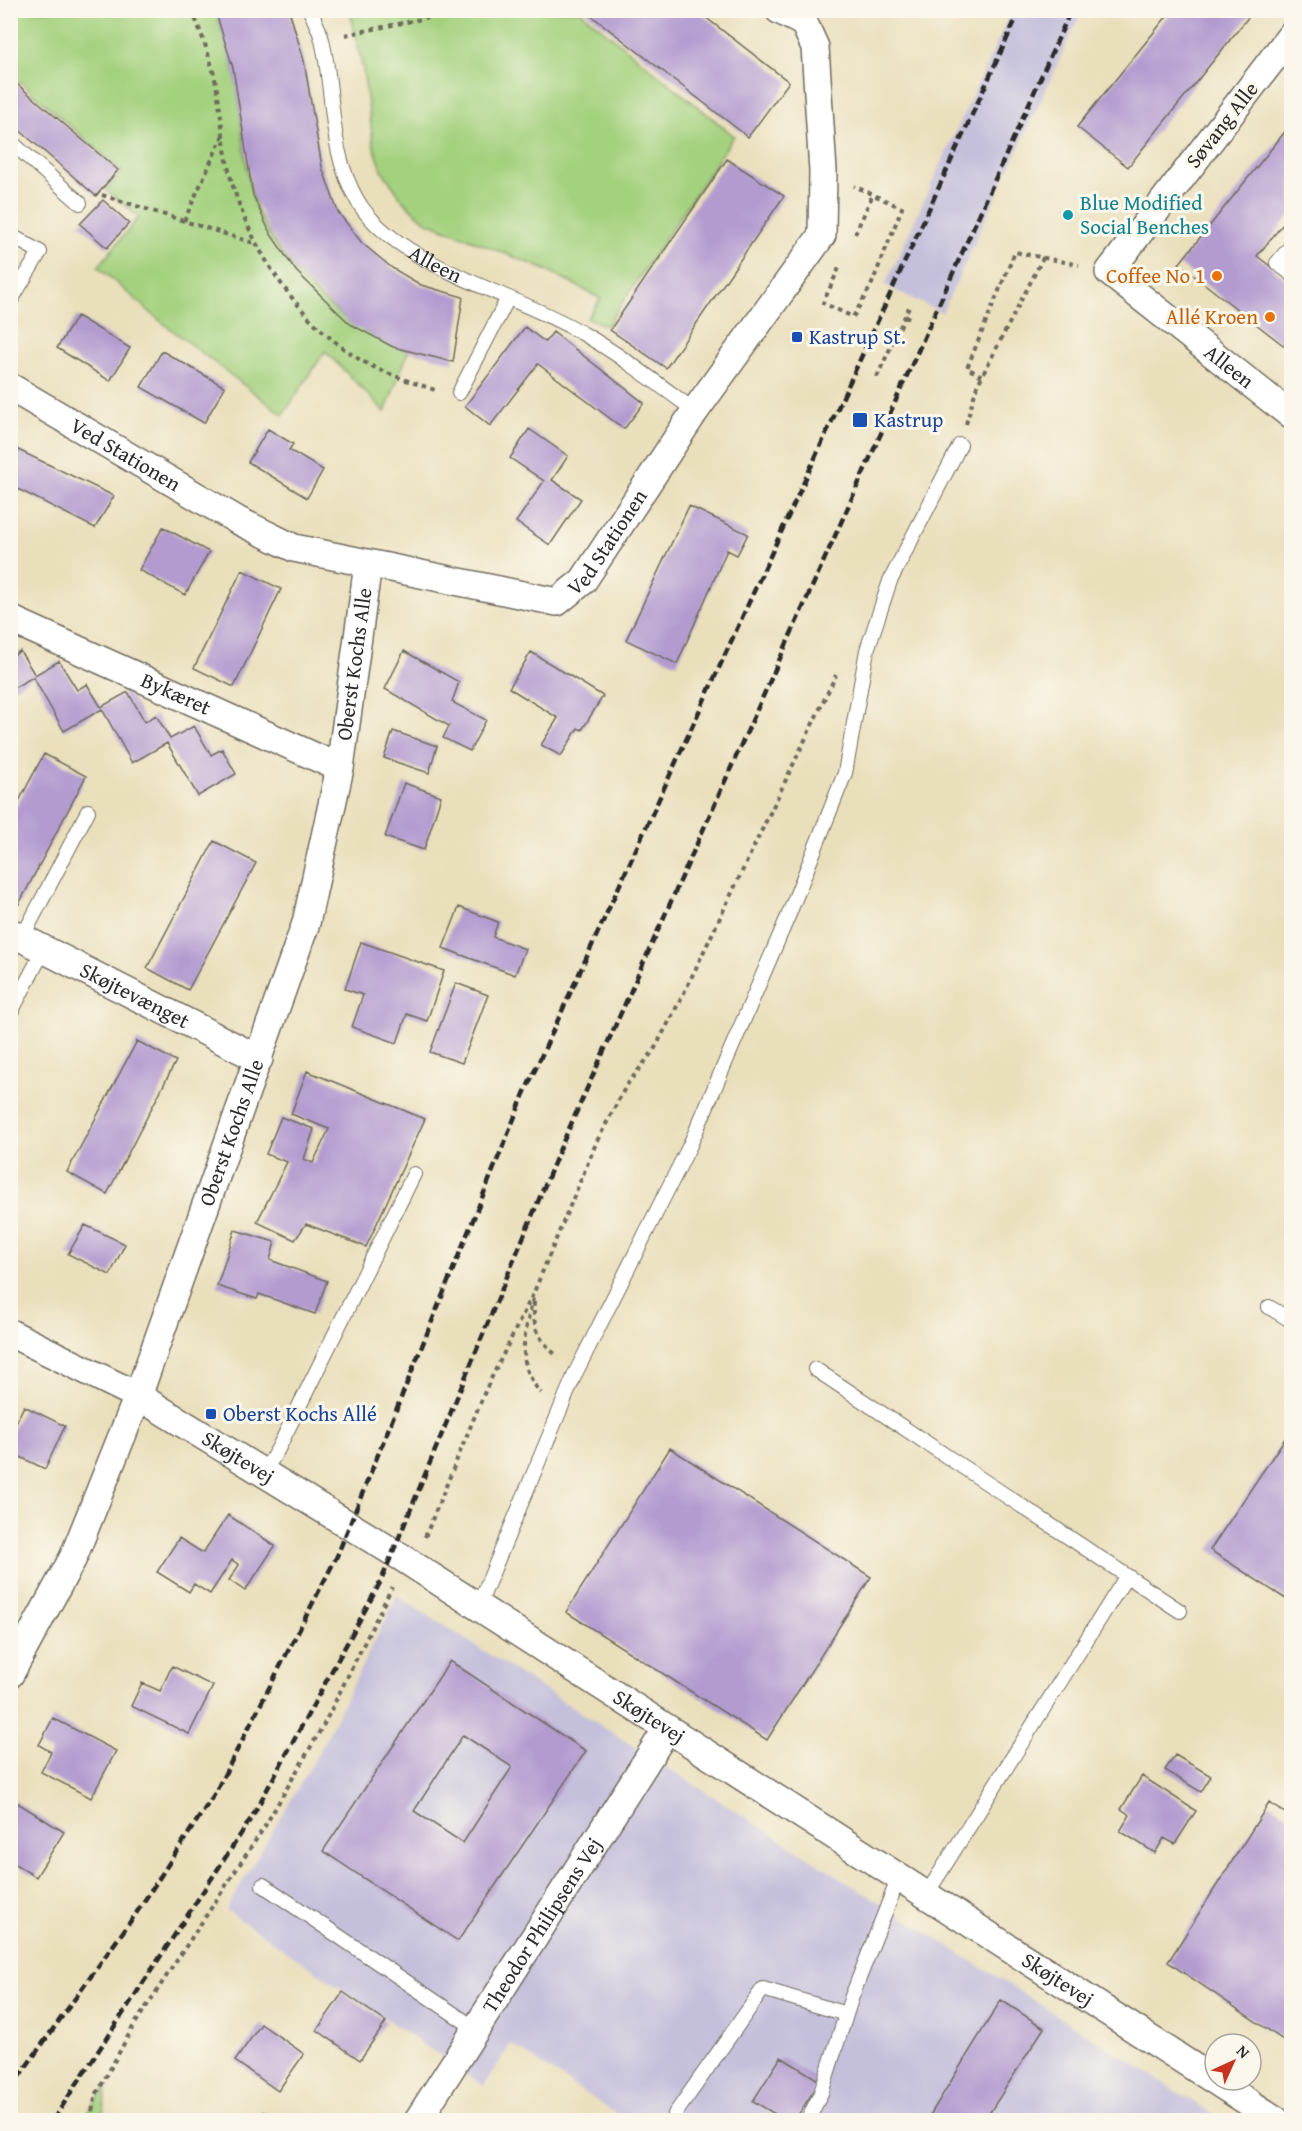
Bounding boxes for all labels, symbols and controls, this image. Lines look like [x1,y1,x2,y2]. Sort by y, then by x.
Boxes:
street label: Søvang Alle [1178,75,1265,174]
place label: Blue Modified Social Benches [1080,187,1209,242]
marker: Blue Modified Social Benches [1061,208,1075,222]
street label: Alleen [403,237,467,291]
place label: Coffee No 1 [1106,260,1205,291]
marker: Coffee No 1 [1210,269,1224,283]
place label: Allé Kroen [1166,301,1258,332]
marker: Allé Kroen [1263,310,1277,324]
place label: Kastrup St. [809,321,906,352]
marker: Kastrup St. [790,330,804,344]
street label: Alleen [1198,337,1261,396]
place label: Kastrup [874,404,943,435]
street label: Ved Stationen [65,410,187,499]
marker: Kastrup [851,411,869,429]
street label: Ved Stationen [560,483,655,603]
street label: Oberst Kochs Alle [328,586,380,742]
street label: Bykæret [136,664,216,723]
street label: Skøjtevænget [75,954,196,1036]
street label: Oberst Kochs Alle [191,1055,271,1210]
place label: Oberst Kochs Allé [223,1398,377,1429]
marker: Oberst Kochs Allé [204,1407,218,1421]
street label: Skøjtevej [196,1423,281,1491]
street label: Skøjtevej [607,1681,691,1751]
street label: Theodor Philipsens Vej [474,1831,609,2019]
street label: Skøjtevej [1016,1944,1100,2014]
north arrow [1203,2032,1263,2092]
text: N [1231,2039,1256,2064]

